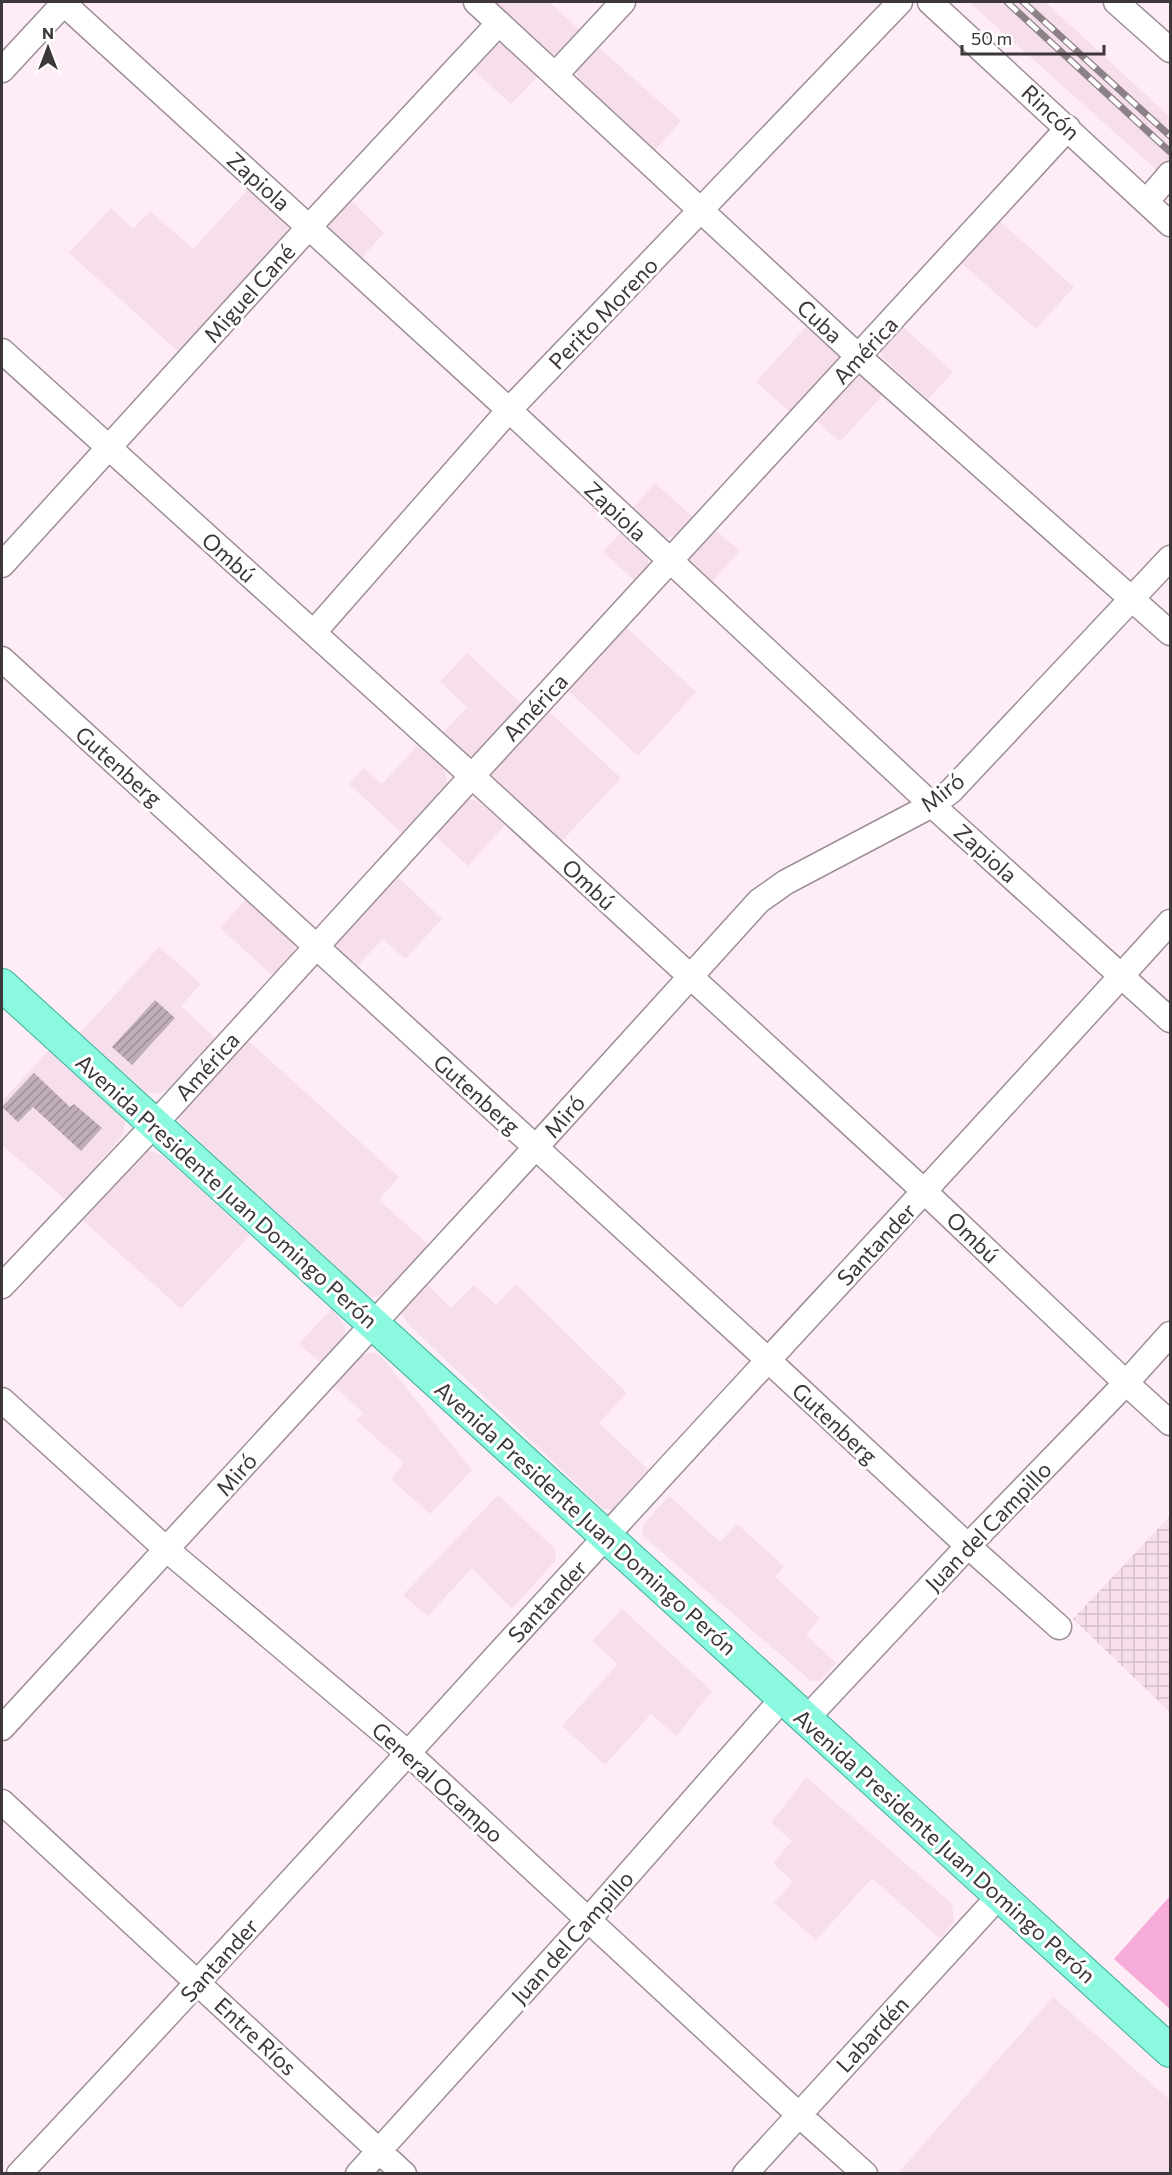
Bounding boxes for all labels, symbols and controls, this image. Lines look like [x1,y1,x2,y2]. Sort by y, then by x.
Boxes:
north arrow [18,18,78,78]
scale bar [962,18,1104,56]
text: N [42,23,54,42]
text: 50 m [971,27,1012,49]
street label: Rincón [1016,78,1086,146]
street label: Zapiola [222,146,296,216]
street label: Miguel Cané [198,238,300,348]
street label: Perito Moreno [543,251,663,375]
street label: Cuba [792,293,848,349]
street label: América [827,311,903,389]
street label: Zapiola [579,475,653,547]
street label: Ombú [197,526,261,588]
street label: América [497,668,573,746]
street label: Gutenberg [70,720,168,812]
street label: Miró [915,766,969,818]
street label: Zapiola [949,818,1023,888]
street label: Ombú [557,853,621,915]
street label: América [169,1026,245,1106]
street label: Avenida Presidente Juan Domingo Perón [71,1048,383,1334]
street label: Gutenberg [428,1048,526,1140]
street label: Miró [538,1089,590,1143]
street label: Santander [831,1197,921,1291]
street label: Ombú [941,1206,1005,1268]
street label: Avenida Presidente Juan Domingo Perón [430,1375,742,1661]
street label: Gutenberg [787,1377,883,1469]
street label: Miró [210,1447,262,1501]
street label: Juan del Campillo [919,1456,1057,1596]
street label: Santander [502,1554,592,1648]
street label: Avenida Presidente Juan Domingo Perón [789,1703,1101,1989]
street label: General Ocampo [367,1716,509,1848]
street label: Juan del Campillo [505,1865,639,2009]
street label: Santander [174,1912,264,2007]
street label: Labardén [830,1990,914,2078]
street label: Entre Ríos [209,1991,303,2081]

